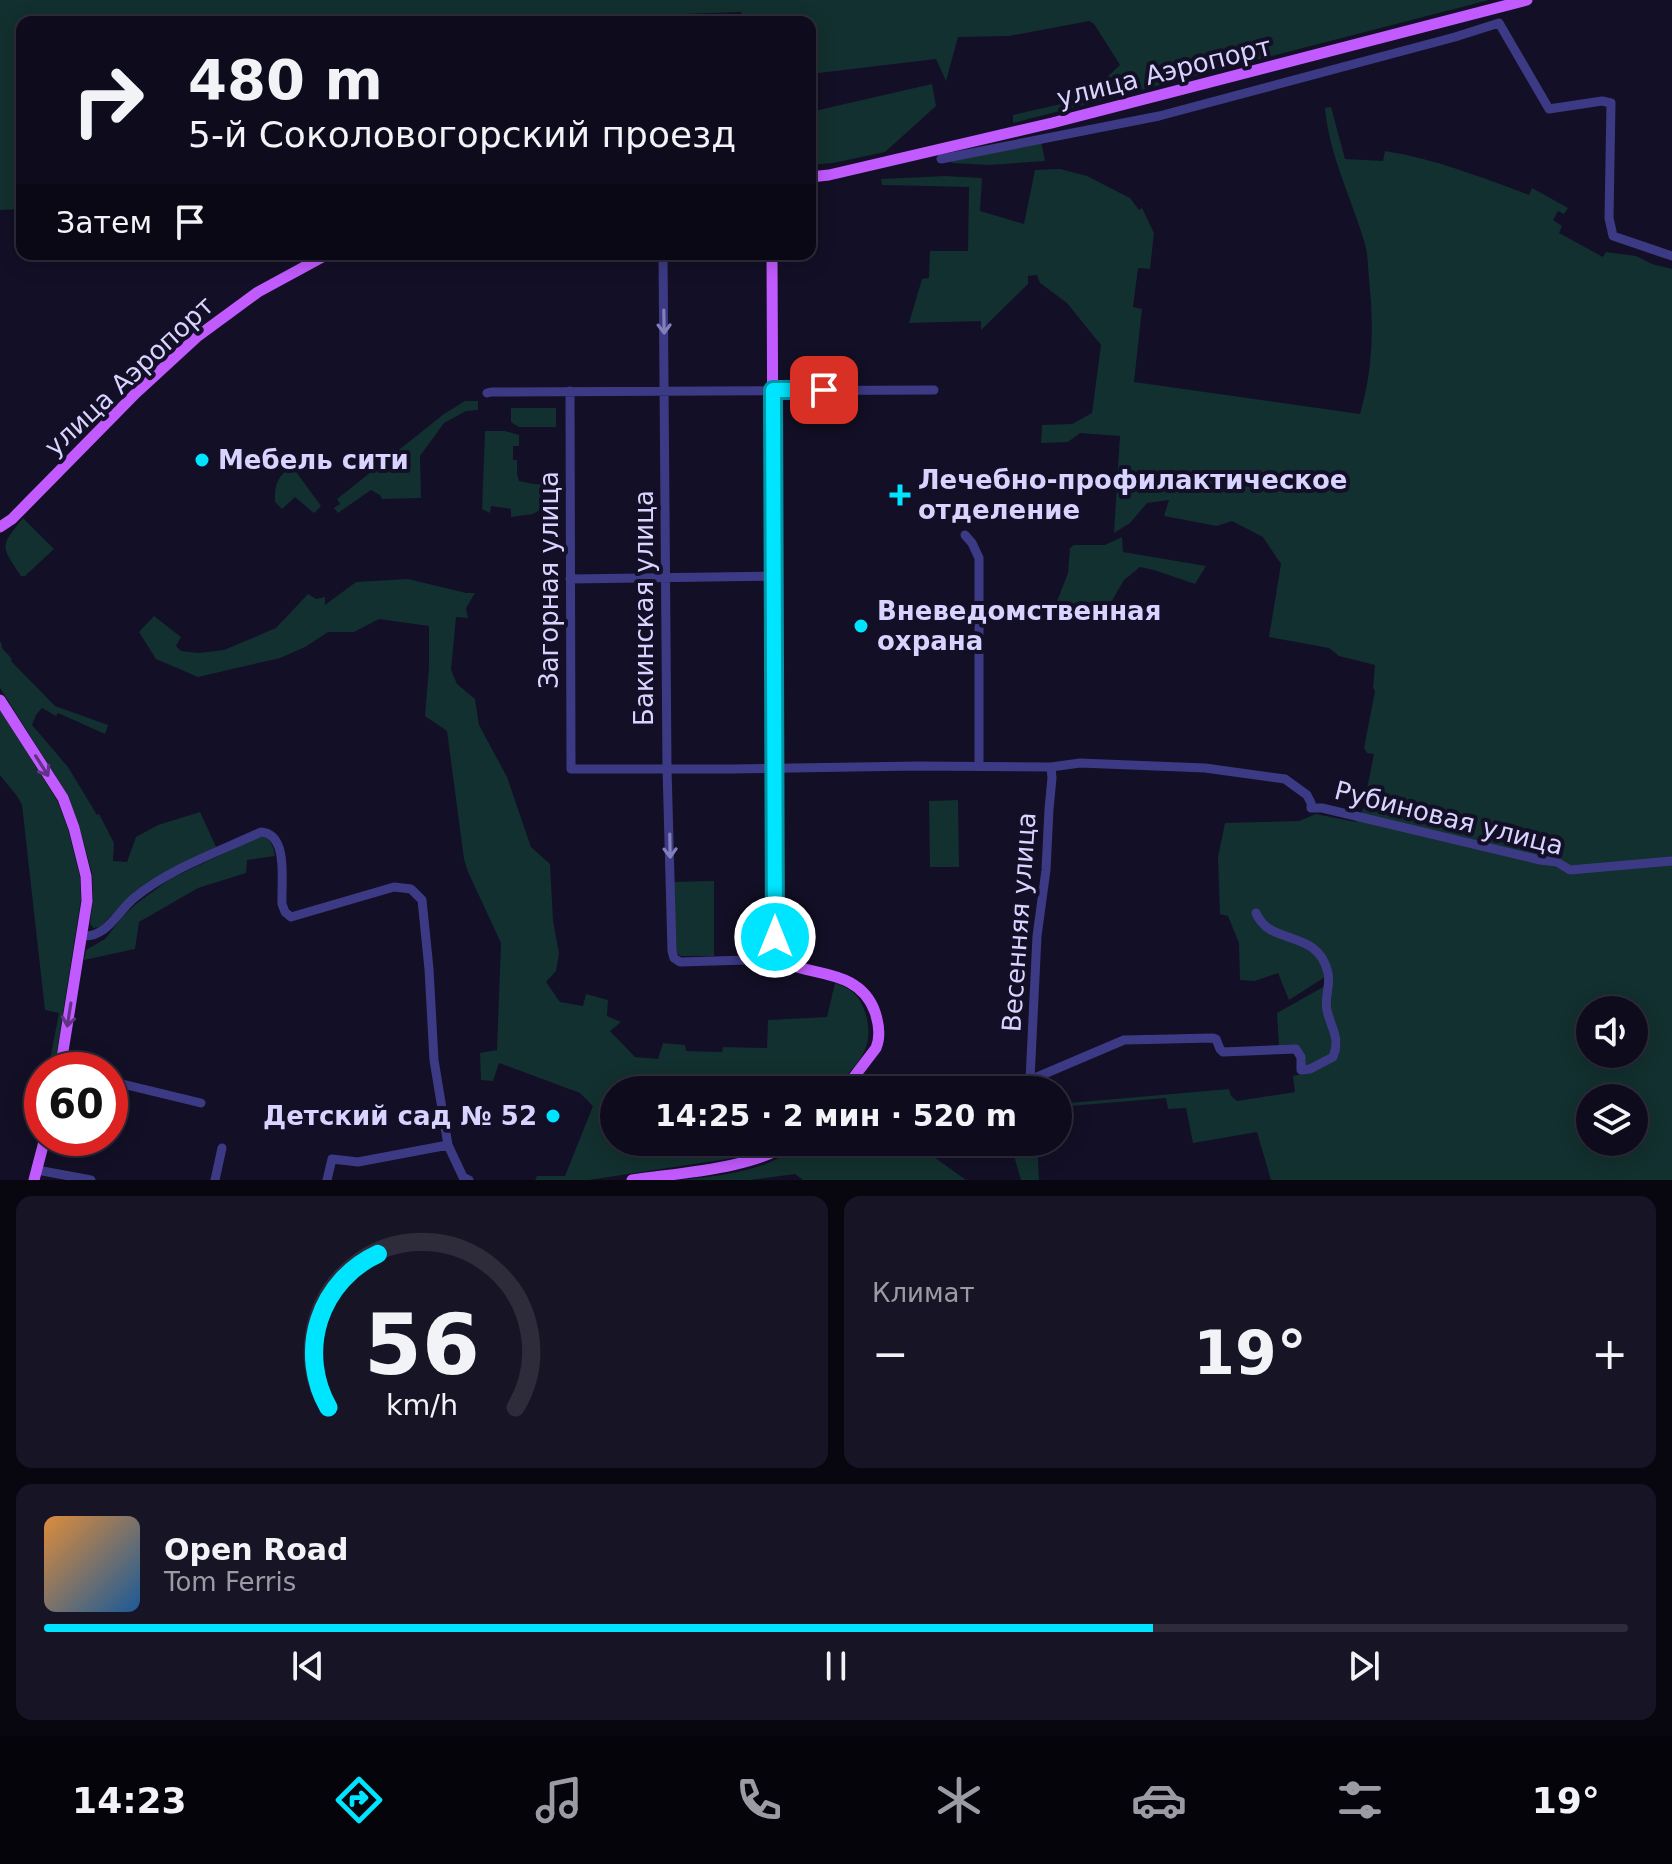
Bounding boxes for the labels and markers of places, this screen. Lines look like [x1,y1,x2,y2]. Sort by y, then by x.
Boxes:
pin [790,356,858,424]
place label: Мебель сити [218,445,409,475]
marker: Мебель сити [193,451,211,469]
place label: Лечебно-профилактическое отделение [918,465,1348,525]
marker: Лечебно-профилактическое отделение [889,484,911,506]
place label: Вневедомственная охрана [877,596,1161,656]
marker: Вневедомственная охрана [852,617,870,635]
place label: Детский сад № 52 [263,1101,537,1131]
marker: Детский сад № 52 [544,1107,562,1125]

